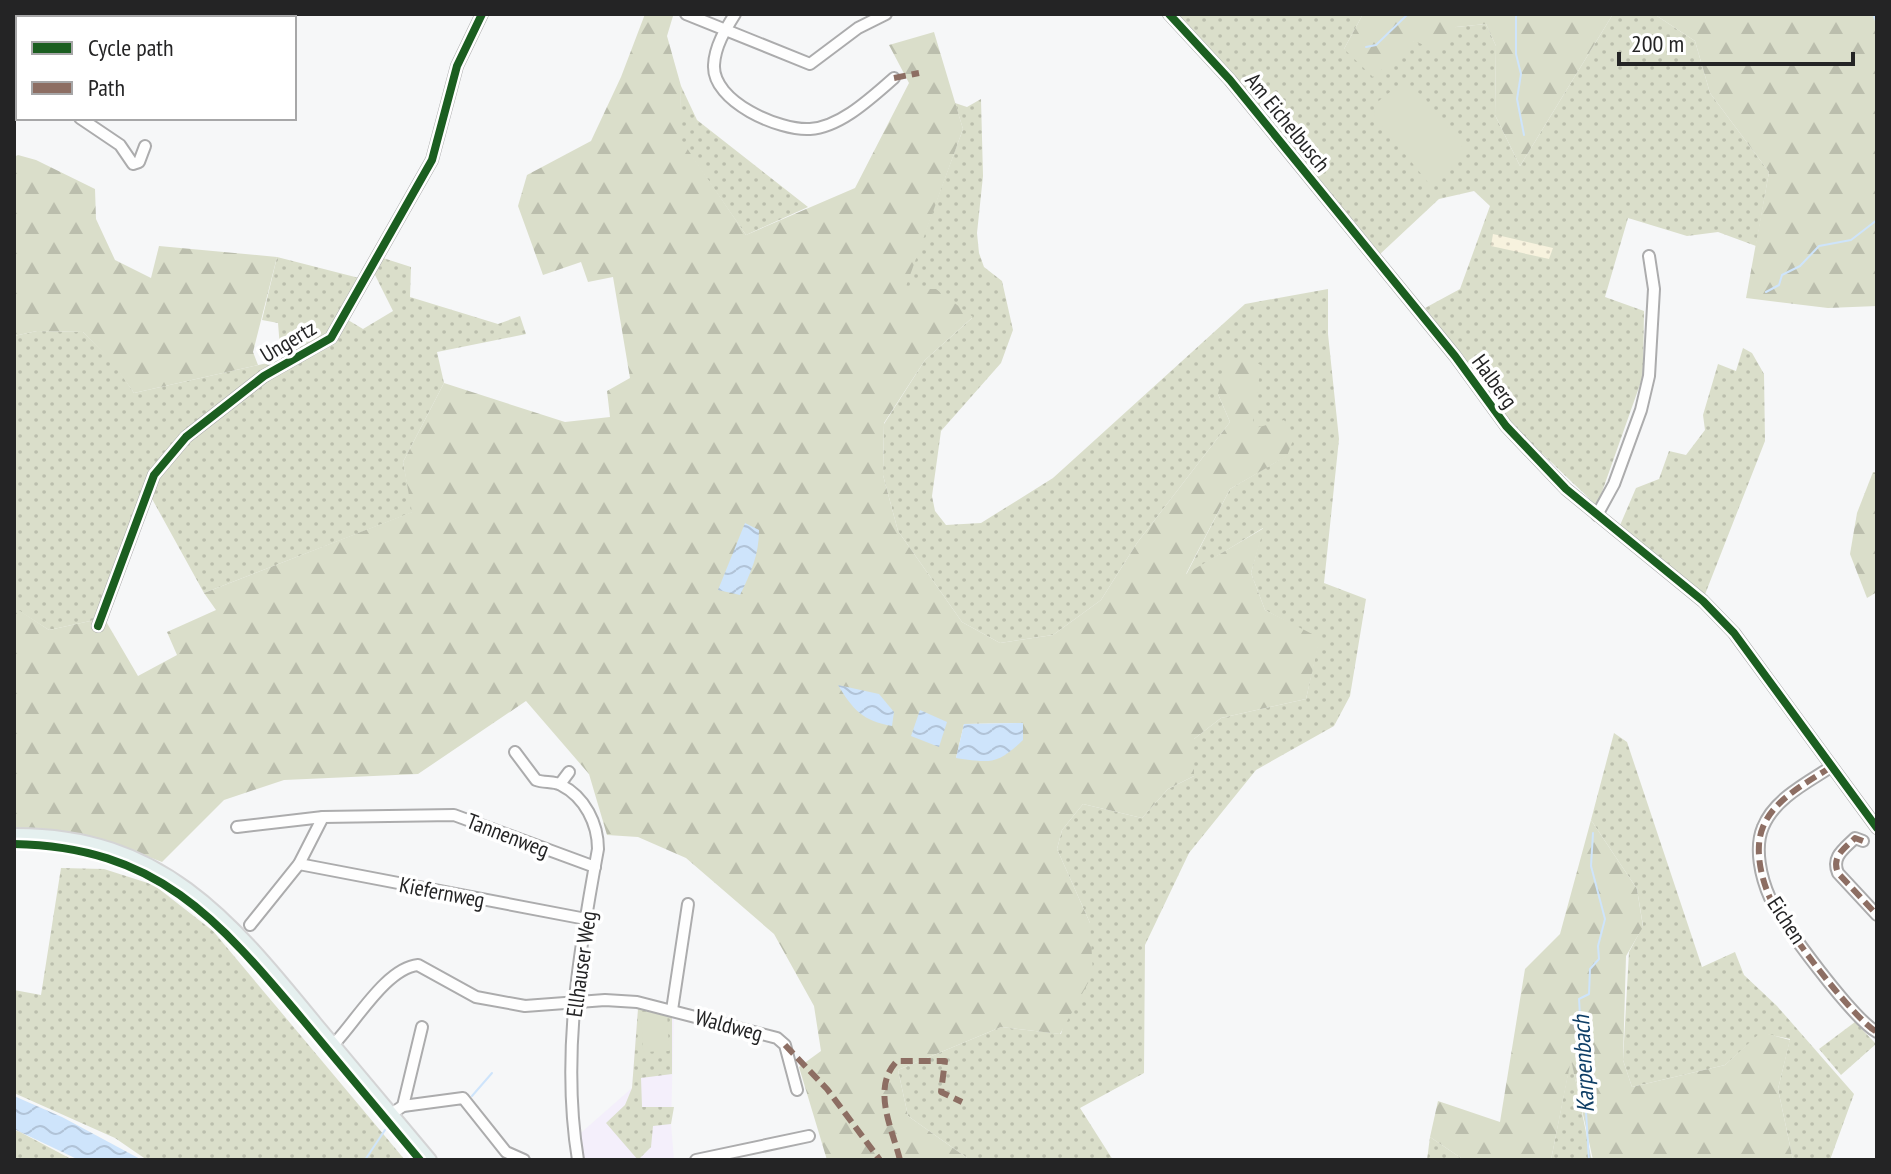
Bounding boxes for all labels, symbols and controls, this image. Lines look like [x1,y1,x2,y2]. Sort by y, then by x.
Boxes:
legend [16,16,296,120]
scale bar [1619,16,1853,66]
text: 200 m [1631,28,1684,59]
text: Cycle path [88,32,174,63]
street label: Am Eichelbusch [1240,67,1336,177]
text: Path [88,72,125,103]
street label: Ungertz [255,313,321,369]
street label: Halberg [1466,349,1524,413]
street label: Tannenweg [463,807,553,863]
street label: Kiefernweg [397,870,487,914]
street label: Eichen [1762,891,1812,949]
street label: Ellhauser Weg [560,909,602,1019]
street label: Waldweg [692,1003,766,1047]
water label: Karpenbach [1565,1013,1601,1114]

